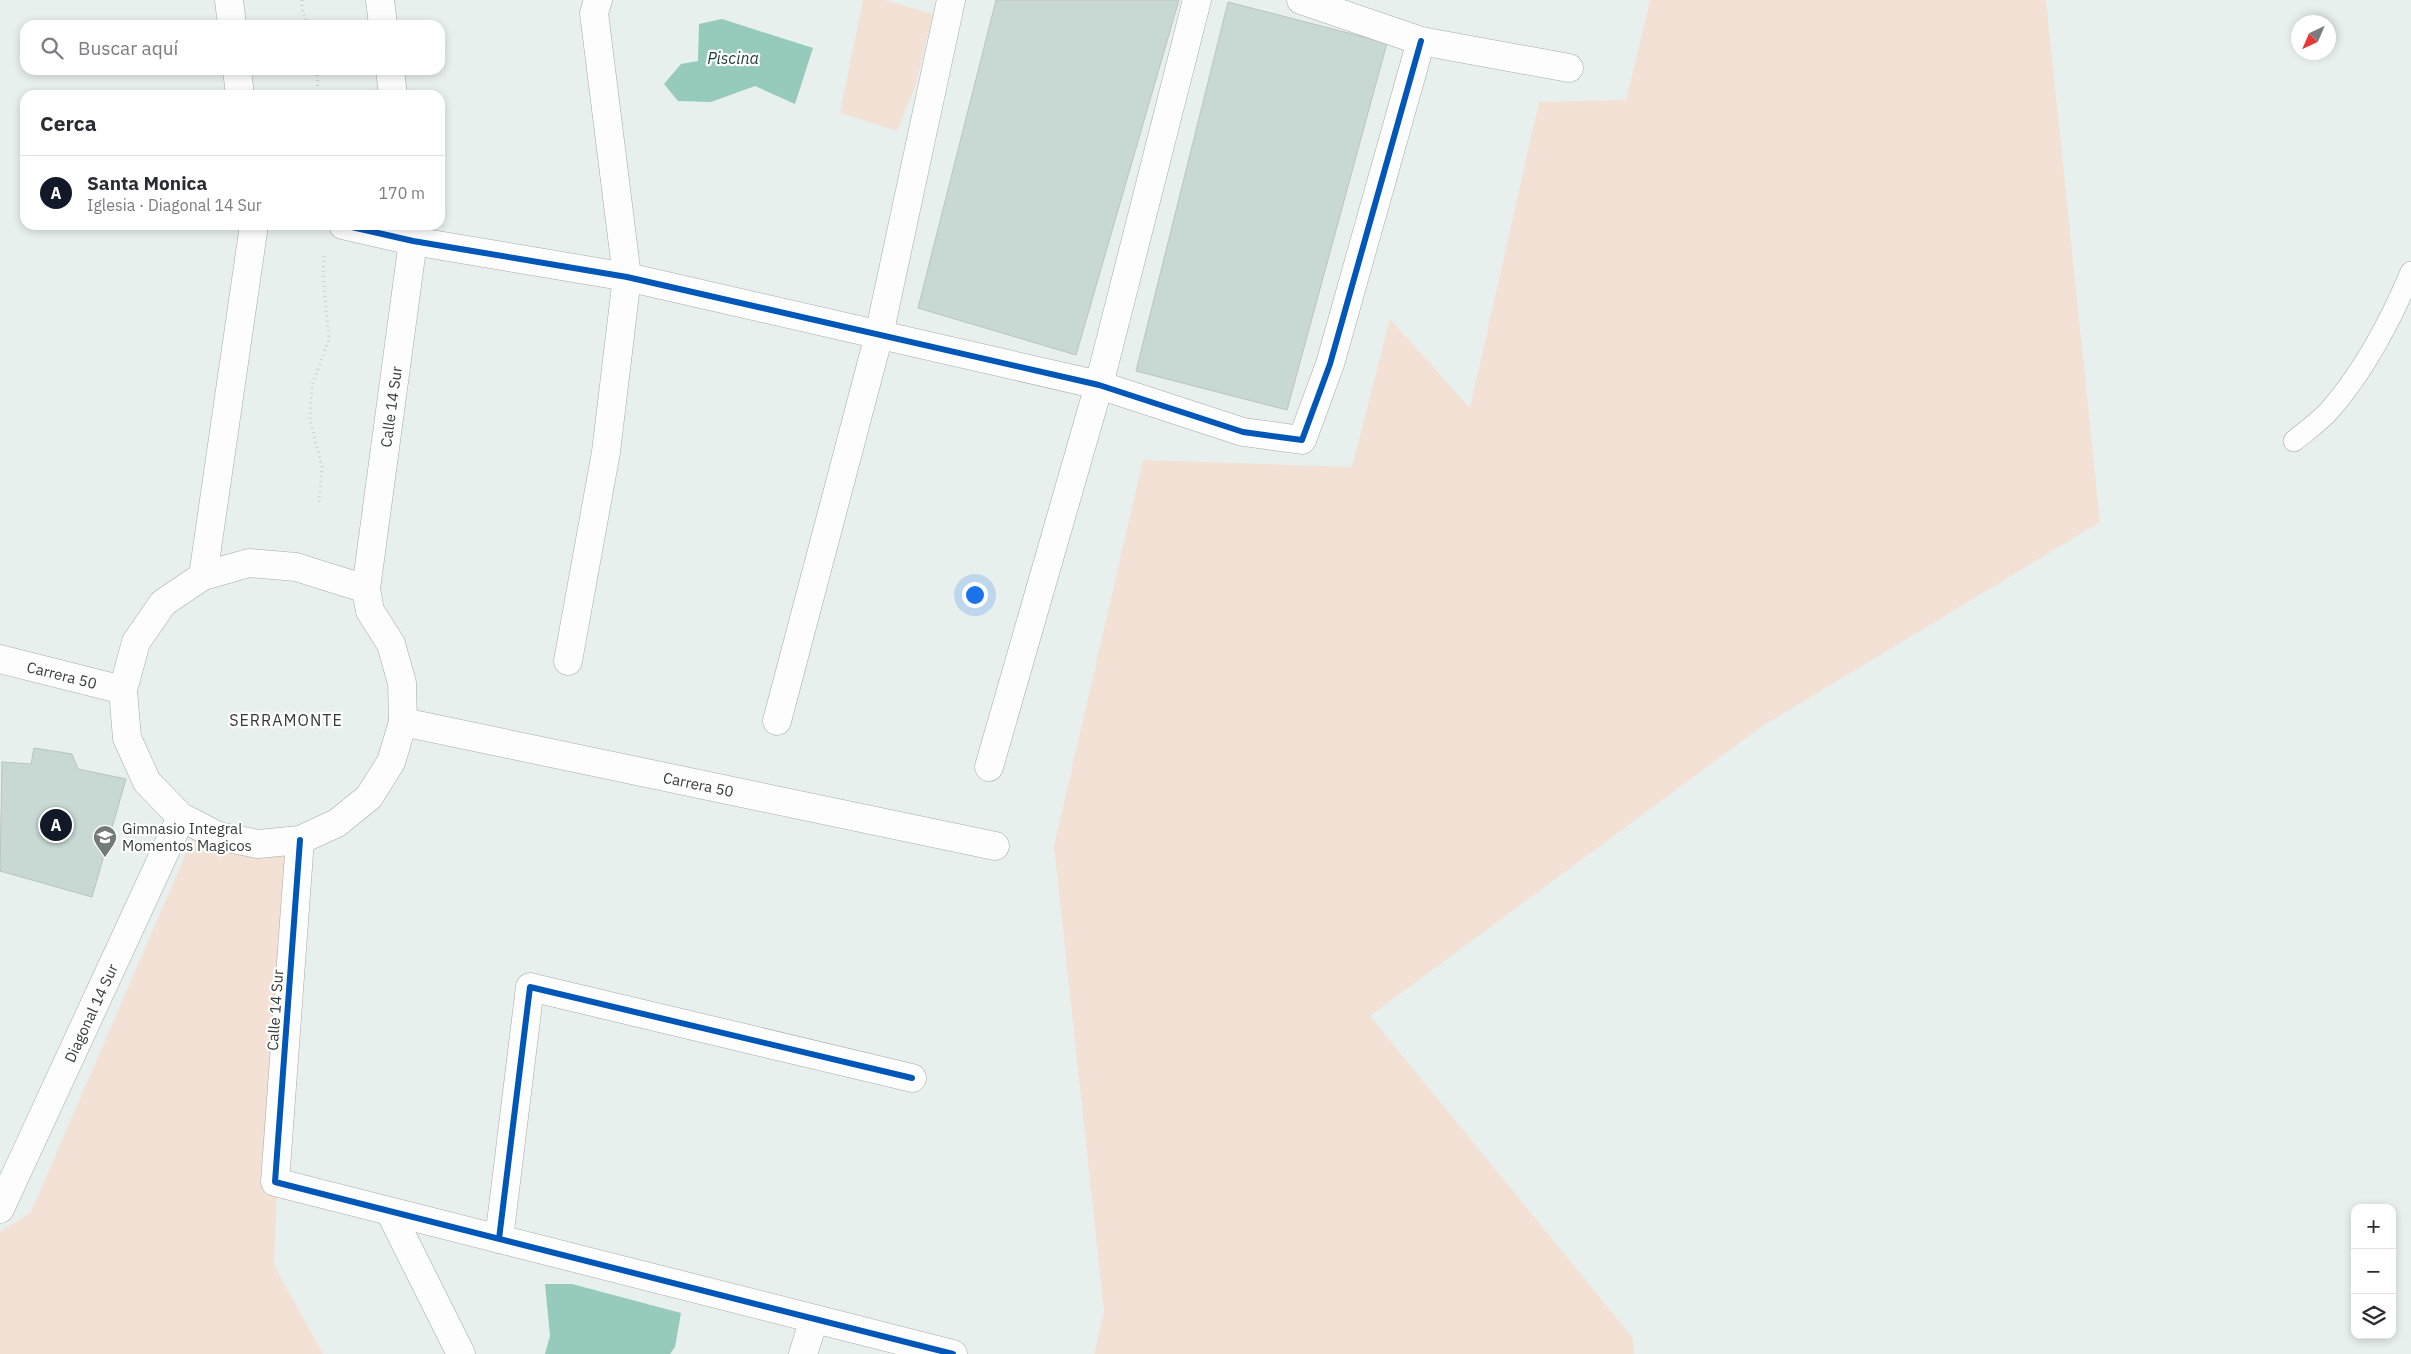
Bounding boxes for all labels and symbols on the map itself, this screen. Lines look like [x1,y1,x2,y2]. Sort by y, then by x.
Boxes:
north arrow [2291,15,2336,60]
water label: Piscina [707,48,759,68]
street label: Calle 14 Sur [376,364,406,448]
your location [962,582,988,608]
street label: Carrera 50 [25,657,99,693]
district label: SERRAMONTE [229,710,343,730]
street label: Carrera 50 [662,767,736,801]
pin: A [40,806,72,844]
place label: Gimnasio Integral Momentos Magicos [122,819,252,855]
school or university icon: Gimnasio Integral Momentos Magicos [92,824,118,858]
street label: Diagonal 14 Sur [60,960,122,1065]
street label: Calle 14 Sur [263,968,287,1051]

